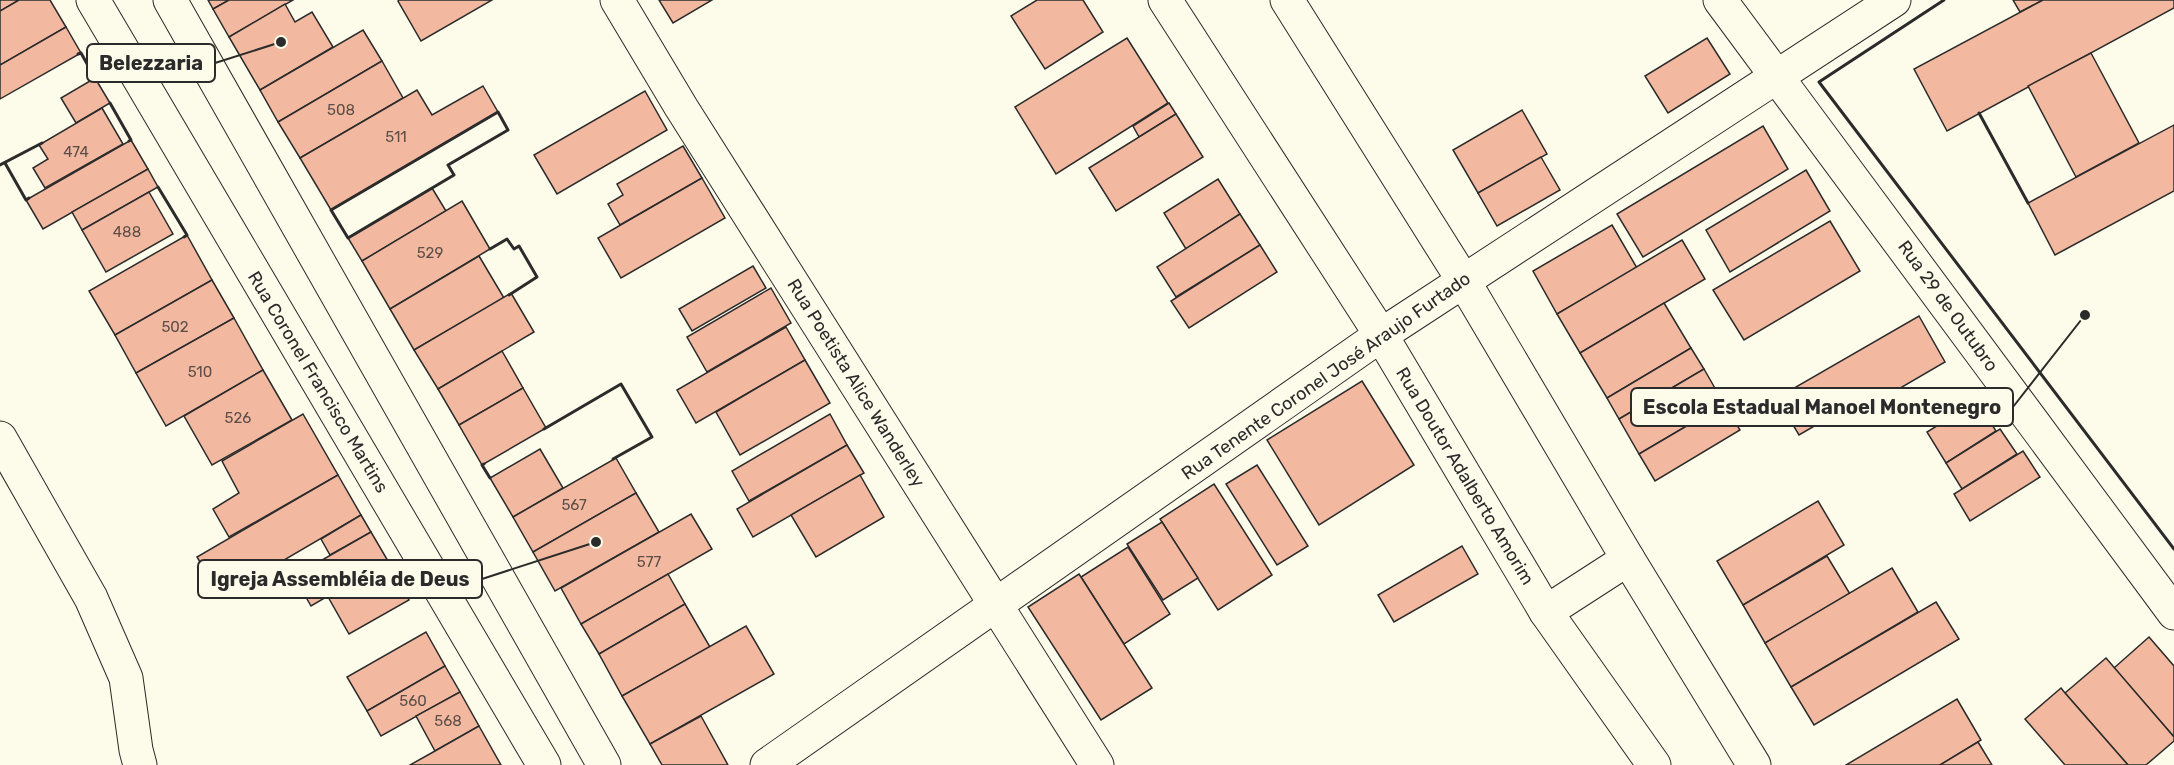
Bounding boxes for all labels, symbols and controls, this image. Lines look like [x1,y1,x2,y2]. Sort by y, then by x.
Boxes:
callout: Belezzaria [87,44,215,82]
text: Belezzaria [99,51,203,75]
house number: 508 [327,101,355,119]
house number: 511 [385,128,407,146]
house number: 474 [63,143,89,161]
house number: 488 [113,223,141,241]
street label: Rua 29 de Outubro [1893,236,2003,376]
house number: 529 [417,244,443,262]
street label: Rua Coronel Francisco Martins [243,267,393,497]
street label: Rua Tenente Coronel José Araujo Furtado [1177,267,1475,485]
street label: Rua Poetista Alice Wanderley [783,275,929,491]
house number: 502 [161,318,189,336]
house number: 510 [188,363,212,381]
street label: Rua Doutor Adalberto Amorim [1391,363,1539,589]
callout: Escola Estadual Manoel Montenegro [1631,388,2013,426]
text: Escola Estadual Manoel Montenegro [1643,395,2001,419]
house number: 526 [225,409,251,427]
house number: 567 [561,496,587,514]
house number: 577 [637,553,661,571]
callout: Igreja Assembléia de Deus [198,560,482,598]
text: Igreja Assembléia de Deus [210,567,470,591]
house number: 560 [399,692,427,710]
house number: 568 [434,712,462,730]

